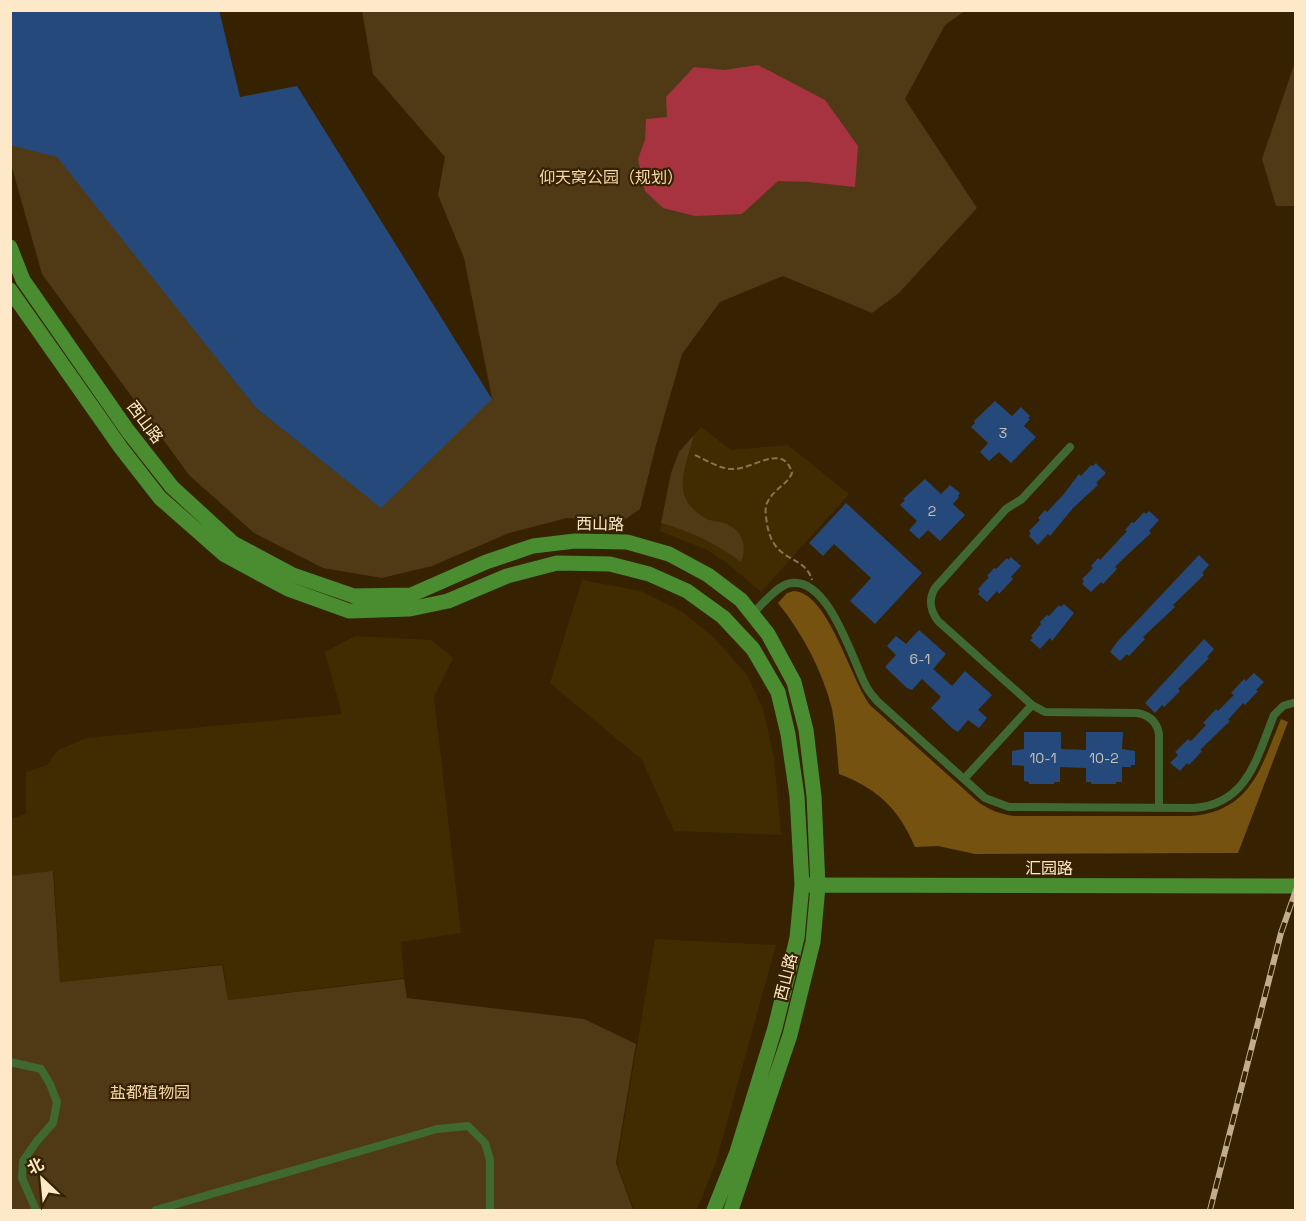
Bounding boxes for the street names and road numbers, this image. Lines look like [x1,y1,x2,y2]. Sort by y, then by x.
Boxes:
street label: 西山路 [122,397,168,447]
street label: 西山路 [576,513,624,535]
street label: 汇园路 [1025,858,1073,879]
street label: 西山路 [770,951,802,1003]

